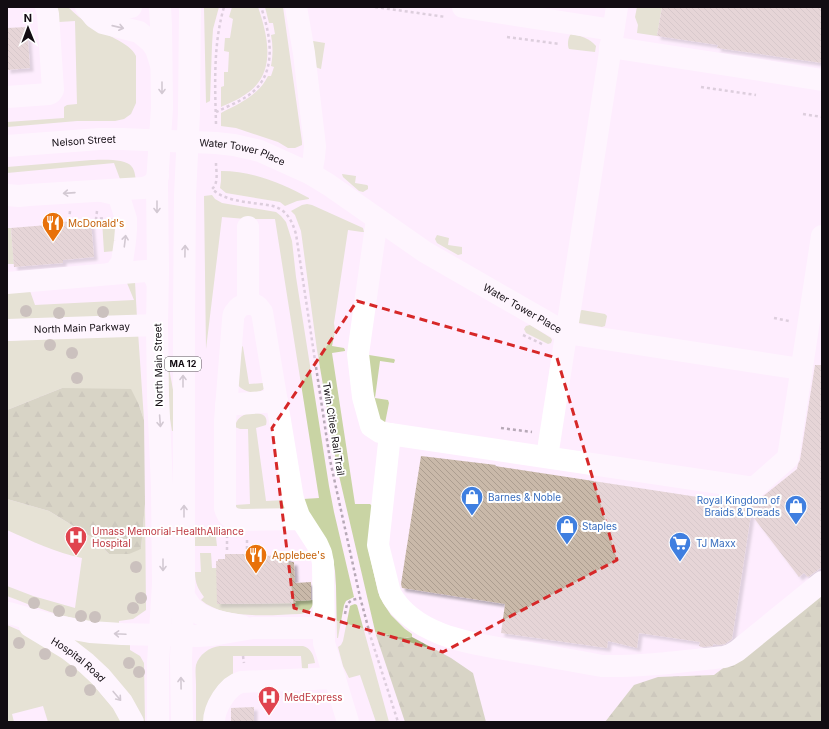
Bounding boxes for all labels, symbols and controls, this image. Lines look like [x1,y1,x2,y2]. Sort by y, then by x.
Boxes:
north arrow [8,8,48,48]
text: N [24,11,32,25]
one-way arrow [111,24,124,31]
one-way arrow [158,81,166,94]
street label: Nelson Street [51,133,117,149]
street label: Water Tower Place [199,136,287,168]
one-way arrow [63,189,76,196]
one-way arrow [153,200,161,213]
restaurant icon: McDonald's [40,210,66,243]
place label: McDonald's [68,217,124,229]
one-way arrow [121,235,129,248]
one-way arrow [181,245,189,258]
street label: Water Tower Place [481,281,564,335]
street label: North Main Parkway [34,320,131,335]
street label: North Main Street [151,322,165,407]
road number: MA 12 [165,357,201,371]
one-way arrow [179,375,187,388]
street label: Twin Cities Rail Trail [321,382,347,476]
one-way arrow [156,414,163,427]
shop icon: Barnes & Noble [459,484,485,517]
place label: Barnes & Noble [488,491,561,503]
shop icon: Royal Kingdom of Braids & Dreads [783,493,809,526]
place label: Royal Kingdom of Braids & Dreads [697,494,780,518]
one-way arrow [180,505,188,518]
shop icon: Staples [554,513,580,546]
place label: Staples [582,520,617,532]
hospital icon: Umass Memorial-HealthAlliance Hospital [63,524,89,557]
place label: Umass Memorial-HealthAlliance Hospital [92,525,244,549]
supermarket icon: TJ Maxx [667,530,693,563]
place label: TJ Maxx [696,537,736,549]
restaurant icon: Applebee's [243,542,269,575]
place label: Applebee's [272,549,325,561]
one-way arrow [159,558,167,571]
one-way arrow [114,630,127,638]
street label: Hospital Road [49,634,108,684]
one-way arrow [177,677,185,690]
hospital icon: MedExpress [256,684,282,717]
one-way arrow [112,690,121,701]
place label: MedExpress [284,691,343,703]

